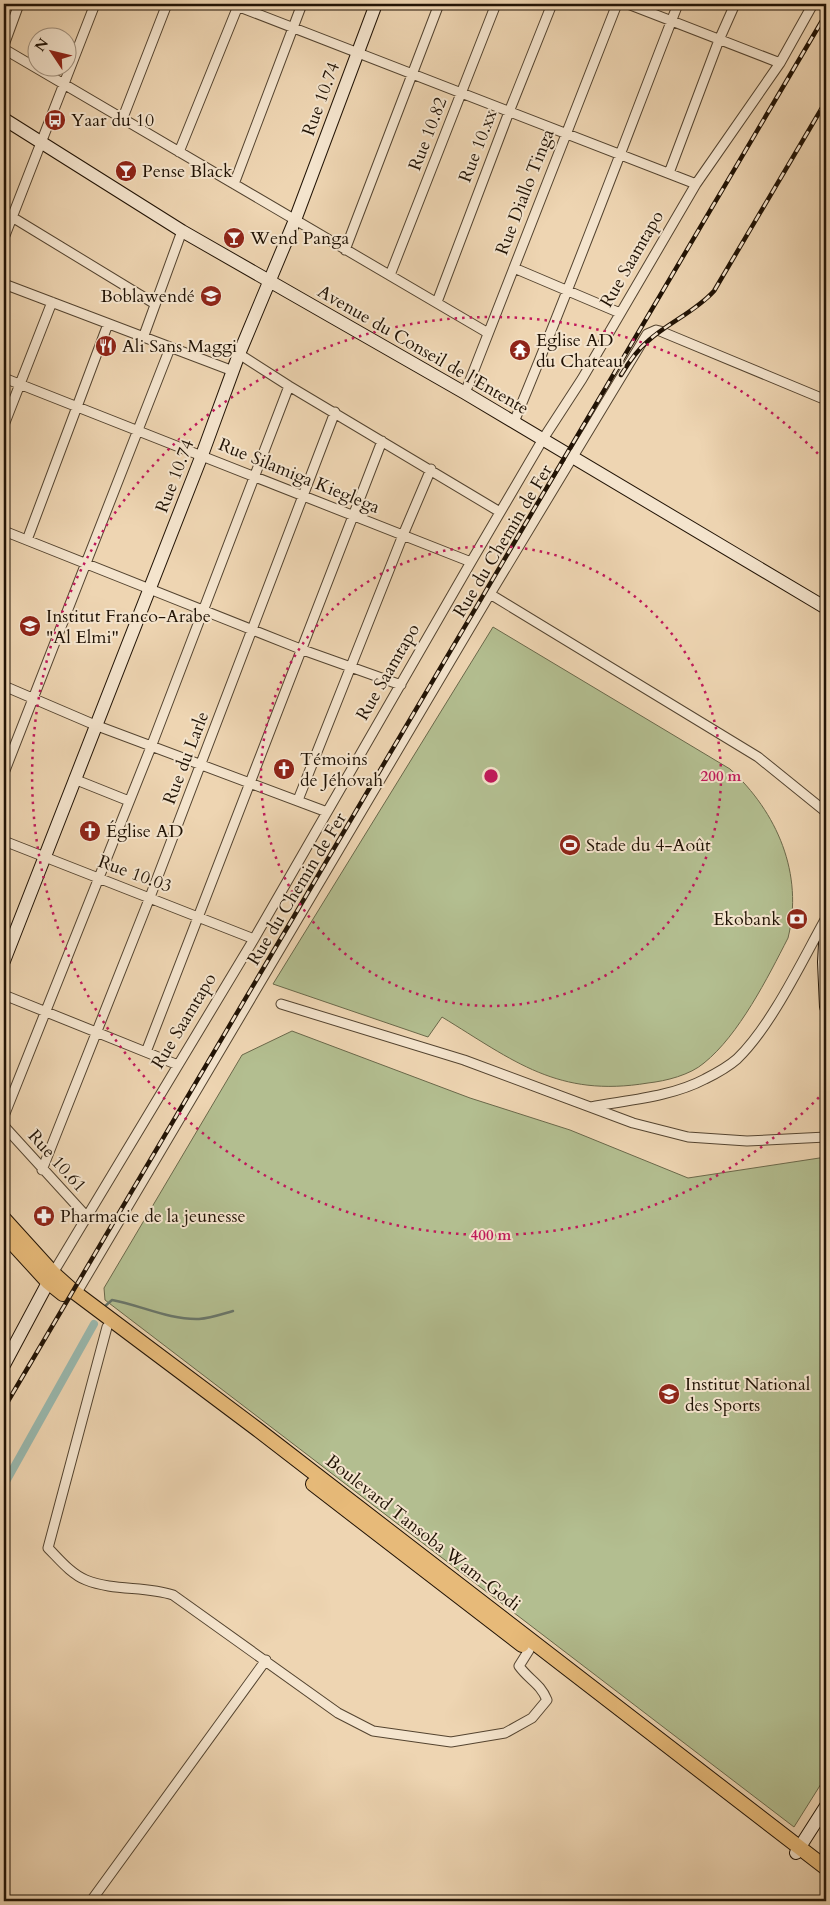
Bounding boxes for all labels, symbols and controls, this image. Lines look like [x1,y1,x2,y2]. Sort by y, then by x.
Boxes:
north arrow [28,28,78,78]
text: N [30,34,53,55]
street label: Rue 10.74 [296,59,346,139]
street label: Rue 10.82 [403,94,453,174]
street label: Rue 10.xx [453,106,503,186]
bus stop icon: Yaar du 10 [43,108,67,132]
place label: Yaar du 10 [71,108,154,133]
street label: Rue Diallo Tinga [490,125,561,259]
bar icon: Pense Black [114,159,138,183]
place label: Pense Black [142,159,233,184]
street label: Rue Saamtapo [594,206,670,312]
bar icon: Wend Panga [222,226,246,250]
place label: Wend Panga [249,226,349,251]
street label: Avenue du Conseil de l'Entente [313,279,533,421]
place label: Boblawendé [100,284,195,309]
school or university icon: Boblawendé [199,284,223,308]
place label: Eglise AD du Chateau [536,328,623,374]
restaurant icon: Ali Sans Maggi [94,334,118,358]
place label: Ali Sans Maggi [122,334,237,359]
temple icon: Eglise AD du Chateau [508,338,532,362]
street label: Rue Silamiga Kieglega [215,432,384,520]
street label: Rue 10.74 [150,436,200,516]
street label: Rue du Chemin de Fer [447,459,559,622]
place label: Institut Franco-Arabe "Al Elmi" [46,604,211,650]
school or university icon: Institut Franco-Arabe "Al Elmi" [18,614,42,638]
street label: Rue Saamtapo [350,619,426,725]
street label: Rue du Larle [157,708,215,808]
place label: Témoins de Jéhovah [300,747,383,793]
church icon: Témoins de Jéhovah [272,757,296,781]
text: 200 m [701,766,742,786]
centre of rings [482,767,500,785]
street label: Rue du Chemin de Fer [241,807,353,970]
church icon: Église AD [78,819,102,843]
place label: Église AD [106,819,183,844]
sports icon: Stade du 4-Août [558,833,582,857]
place label: Stade du 4-Août [586,833,711,858]
street label: Rue 10.03 [95,849,175,899]
place label: Ekobank [713,907,781,932]
bank icon: Ekobank [785,907,809,931]
street label: Rue Saamtapo [145,968,223,1074]
street label: Rue 10.61 [22,1124,92,1198]
pharmacy icon: Pharmacie de la jeunesse [32,1204,56,1228]
place label: Pharmacie de la jeunesse [60,1204,246,1229]
text: 400 m [471,1225,512,1245]
place label: Institut National des Sports [685,1372,811,1418]
school or university icon: Institut National des Sports [657,1382,681,1406]
street label: Boulevard Tansoba Wam-Godi [320,1449,526,1617]

